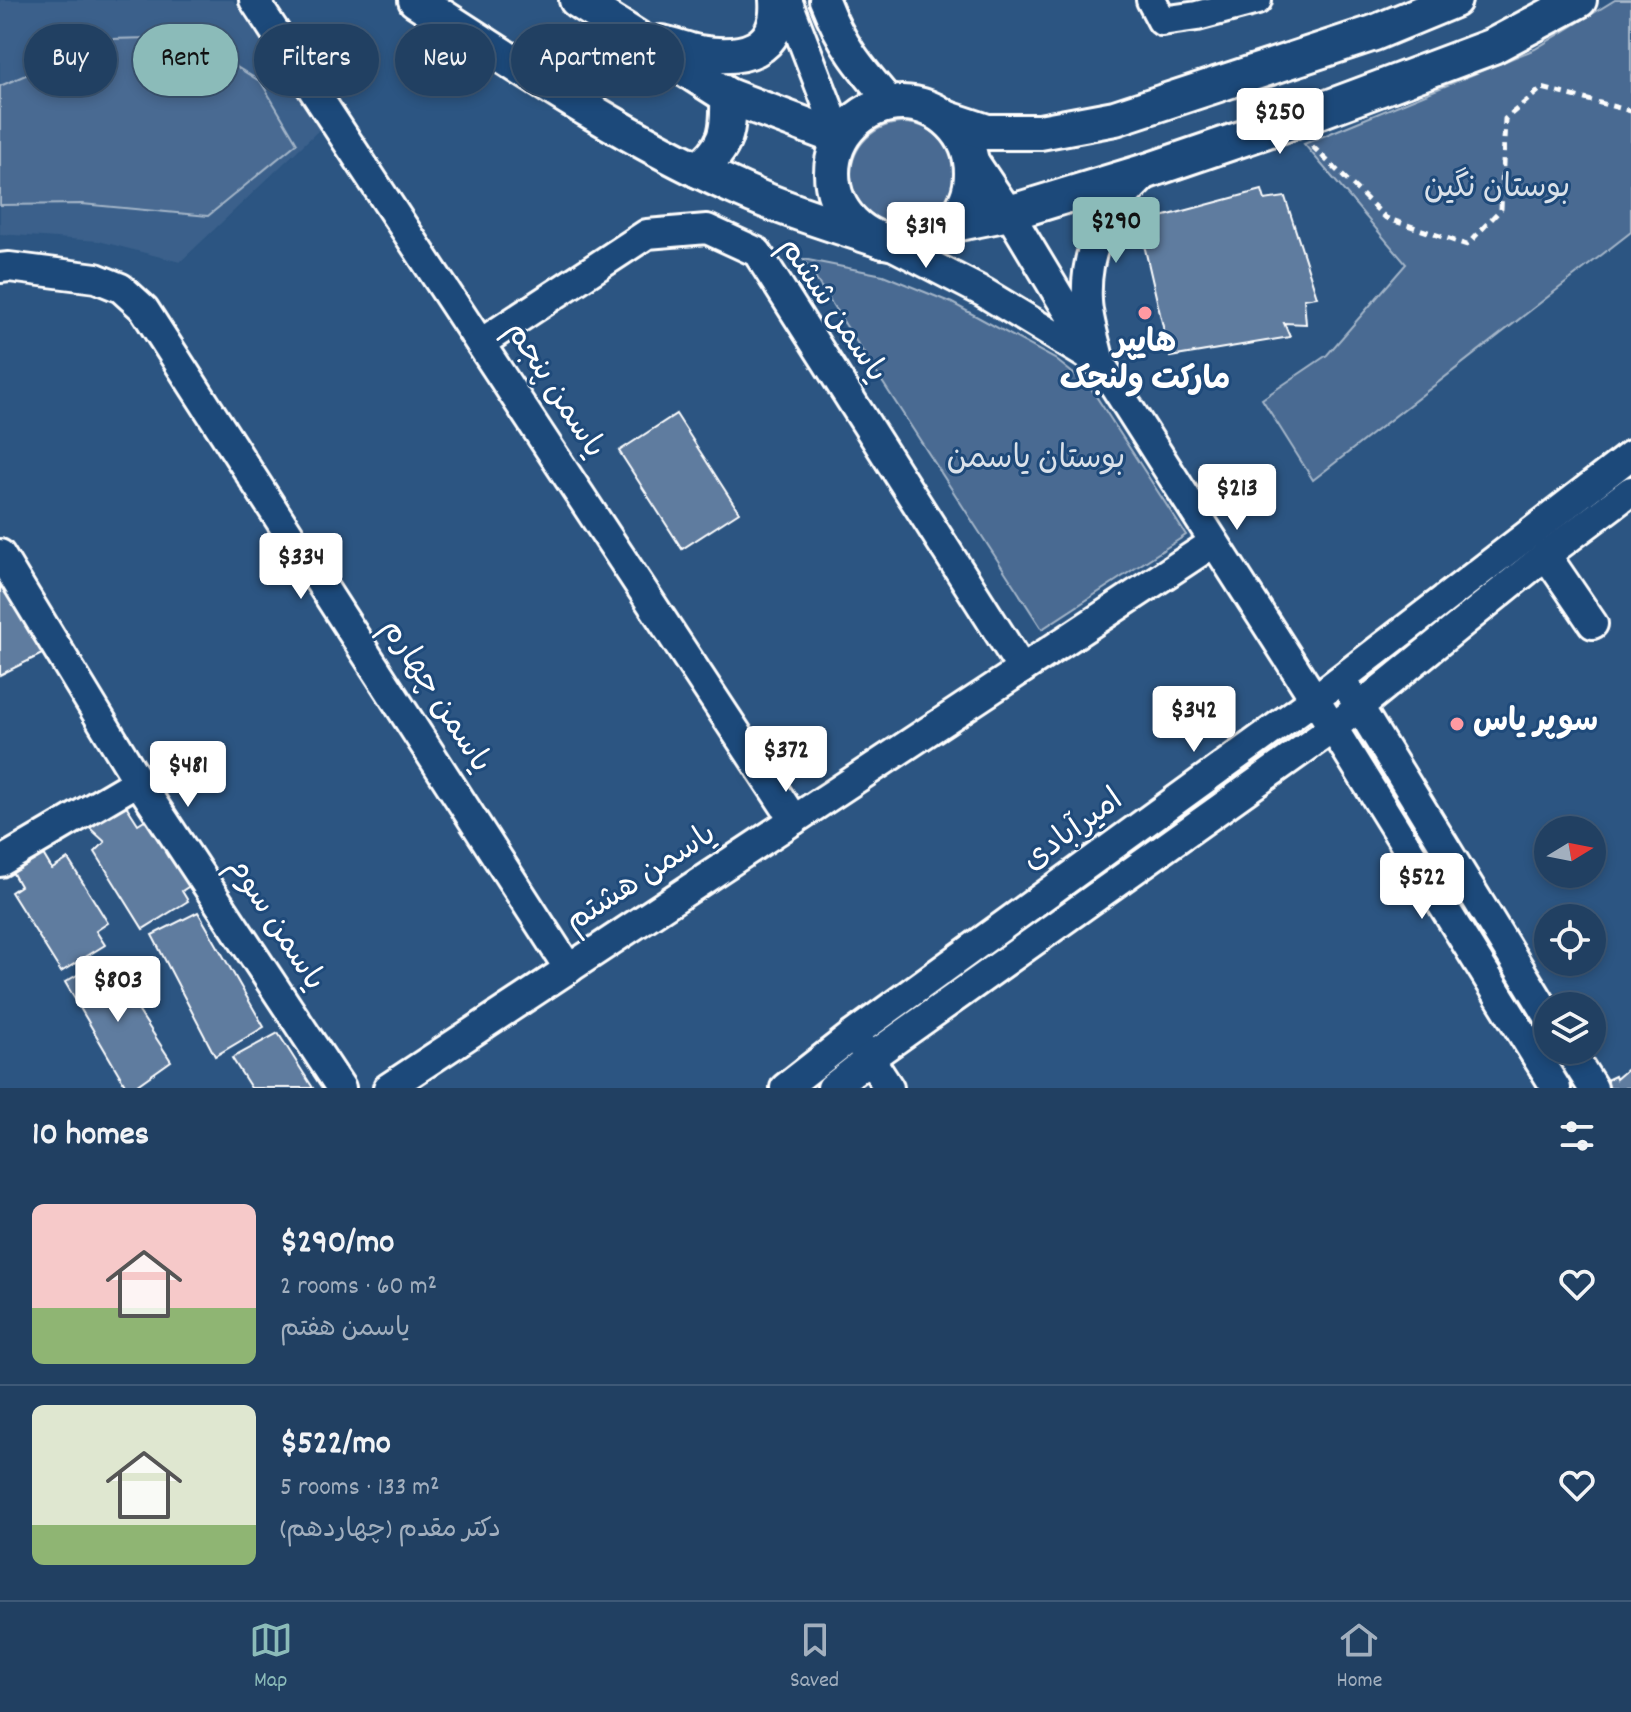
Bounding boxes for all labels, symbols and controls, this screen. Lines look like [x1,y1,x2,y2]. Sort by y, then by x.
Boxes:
chip: Buy [24,24,117,96]
chip: Rent [133,24,238,96]
chip: Filters [254,24,379,96]
chip: New [395,24,495,96]
chip: Apartment [511,24,684,96]
pin: $250 [1233,88,1327,156]
text: $250 [1255,95,1305,132]
park label: بوستان نگین [1424,167,1570,213]
pin: $290 [1069,197,1163,265]
pin: $319 [879,202,973,270]
text: $290 [1091,204,1141,241]
text: $319 [905,209,947,246]
street label: یاسمن ششم [765,229,897,393]
marker: هایپر مارکت ولنجک [1136,304,1154,322]
street label: یاسمن پنجم [491,313,615,469]
place label: هایپر مارکت ولنجک [1060,322,1230,405]
park label: بوستان یاسمن [947,438,1125,484]
pin: $213 [1190,464,1284,532]
text: $213 [1216,471,1258,508]
pin: $334 [254,533,348,601]
text: $334 [277,540,325,577]
street label: یاسمن چهارم [367,611,501,783]
pin: $342 [1147,686,1241,754]
text: $342 [1171,693,1217,730]
place label: سوپر یاس [1473,701,1598,747]
marker: سوپر یاس [1448,715,1466,733]
pin: $372 [739,726,833,794]
text: $372 [763,733,809,770]
pin: $481 [141,741,235,809]
text: $481 [168,748,208,785]
street label: امیرآبادی [1014,780,1134,884]
street label: یاسمن هشتم [557,814,727,946]
north arrow [1534,816,1606,888]
map controls [1534,816,1606,1064]
street label: یاسمن سوم [213,849,335,1001]
pin: $522 [1375,853,1469,921]
text: $522 [1398,860,1446,897]
button: locate [1534,904,1606,976]
pin: $803 [71,956,165,1024]
text: $803 [93,963,143,1000]
button: layers [1534,992,1606,1064]
text: 10 homes [32,1112,149,1161]
icon: filters [1555,1114,1599,1158]
text: $290/mo [280,1220,394,1269]
icon: home [96,1236,192,1332]
icon: heart [1555,1262,1599,1306]
text: 2 rooms · 60 m² [280,1269,437,1306]
text: یاسمن هفتم [280,1311,410,1348]
text: $522/mo [280,1421,391,1470]
icon: home [96,1437,192,1533]
icon: heart [1555,1463,1599,1507]
text: 5 rooms · 133 m² [280,1470,440,1507]
text: دکتر مقدم (چهاردهم) [280,1512,501,1549]
tab: Map [249,1618,293,1697]
tab: Saved [790,1618,839,1697]
tab: Home [1336,1618,1382,1697]

